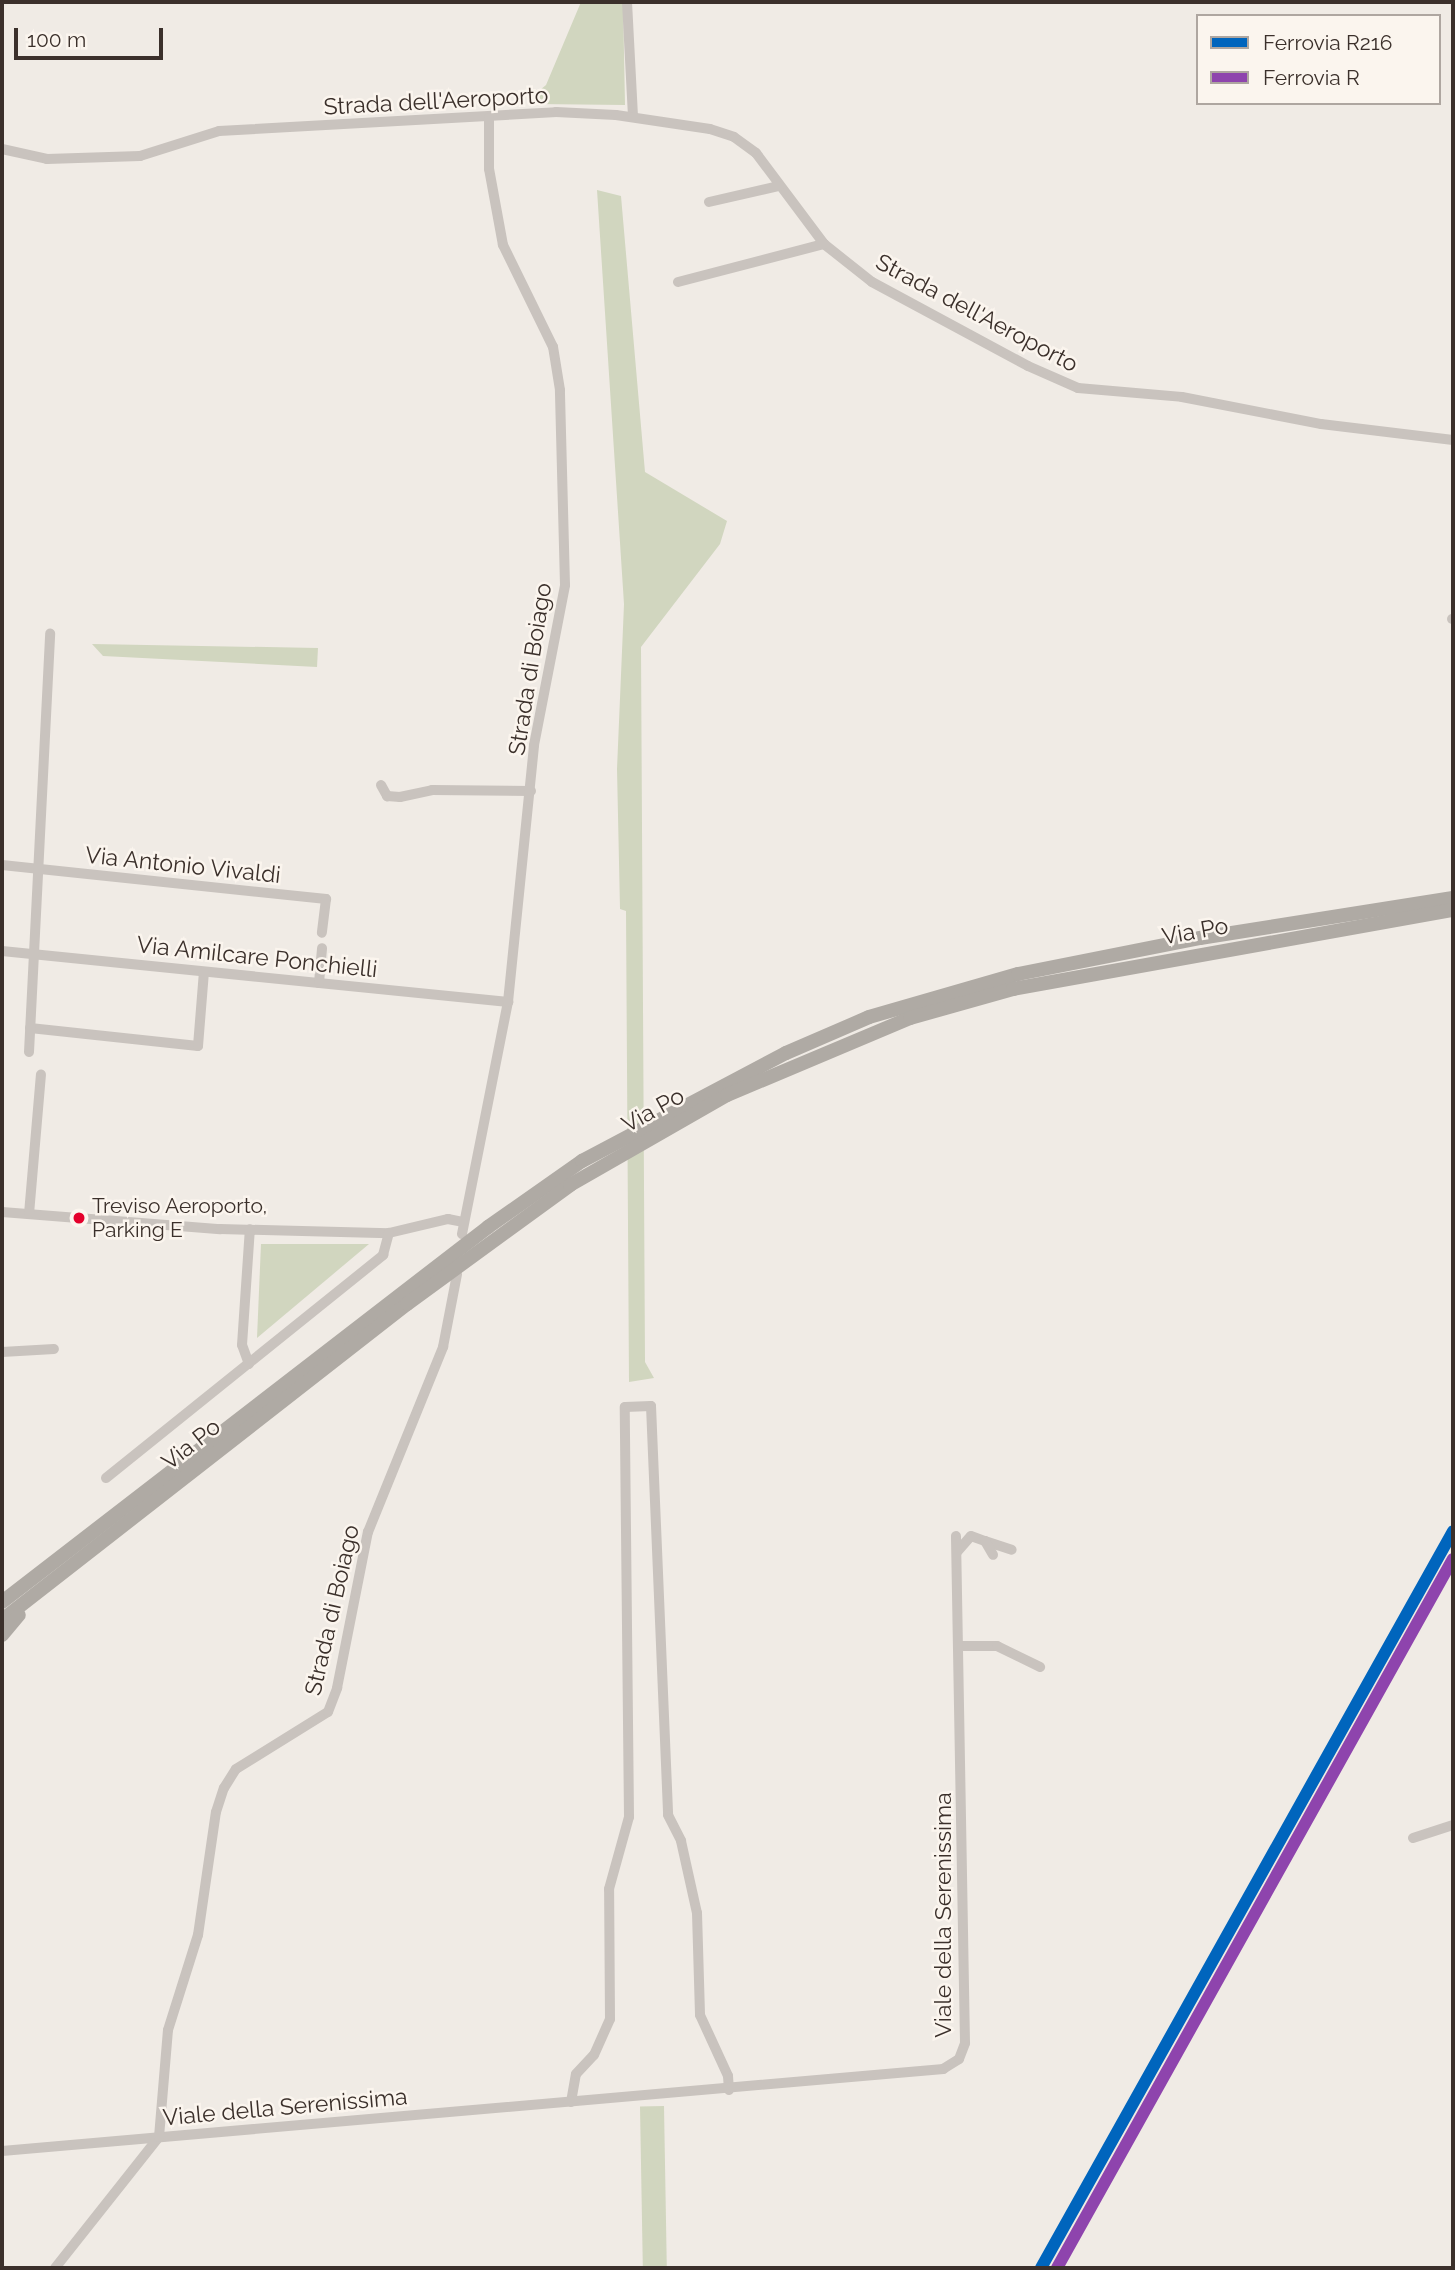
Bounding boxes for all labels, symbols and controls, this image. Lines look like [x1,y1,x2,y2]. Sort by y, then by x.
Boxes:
scale bar [18,14,166,58]
legend [1196,14,1441,105]
text: 100 m [27,27,86,52]
text: Ferrovia R216 [1263,30,1392,55]
text: Ferrovia R [1263,65,1360,90]
street label: Strada dell'Aeroporto [323,81,549,121]
street label: Strada dell'Aeroporto [871,248,1083,378]
street label: Strada di Boiago [503,581,557,757]
street label: Via Antonio Vivaldi [83,841,283,889]
street label: Via Po [1160,912,1230,950]
street label: Via Amilcare Ponchielli [135,931,379,983]
street label: Via Po [617,1082,689,1138]
place label: Treviso Aeroporto, Parking E [92,1193,268,1243]
marker: Treviso Aeroporto, Parking E [72,1211,86,1225]
street label: Via Po [156,1413,226,1475]
street label: Strada di Boiago [299,1522,365,1698]
street label: Viale della Serenissima [929,1792,957,2038]
street label: Viale della Serenissima [162,2083,408,2131]

